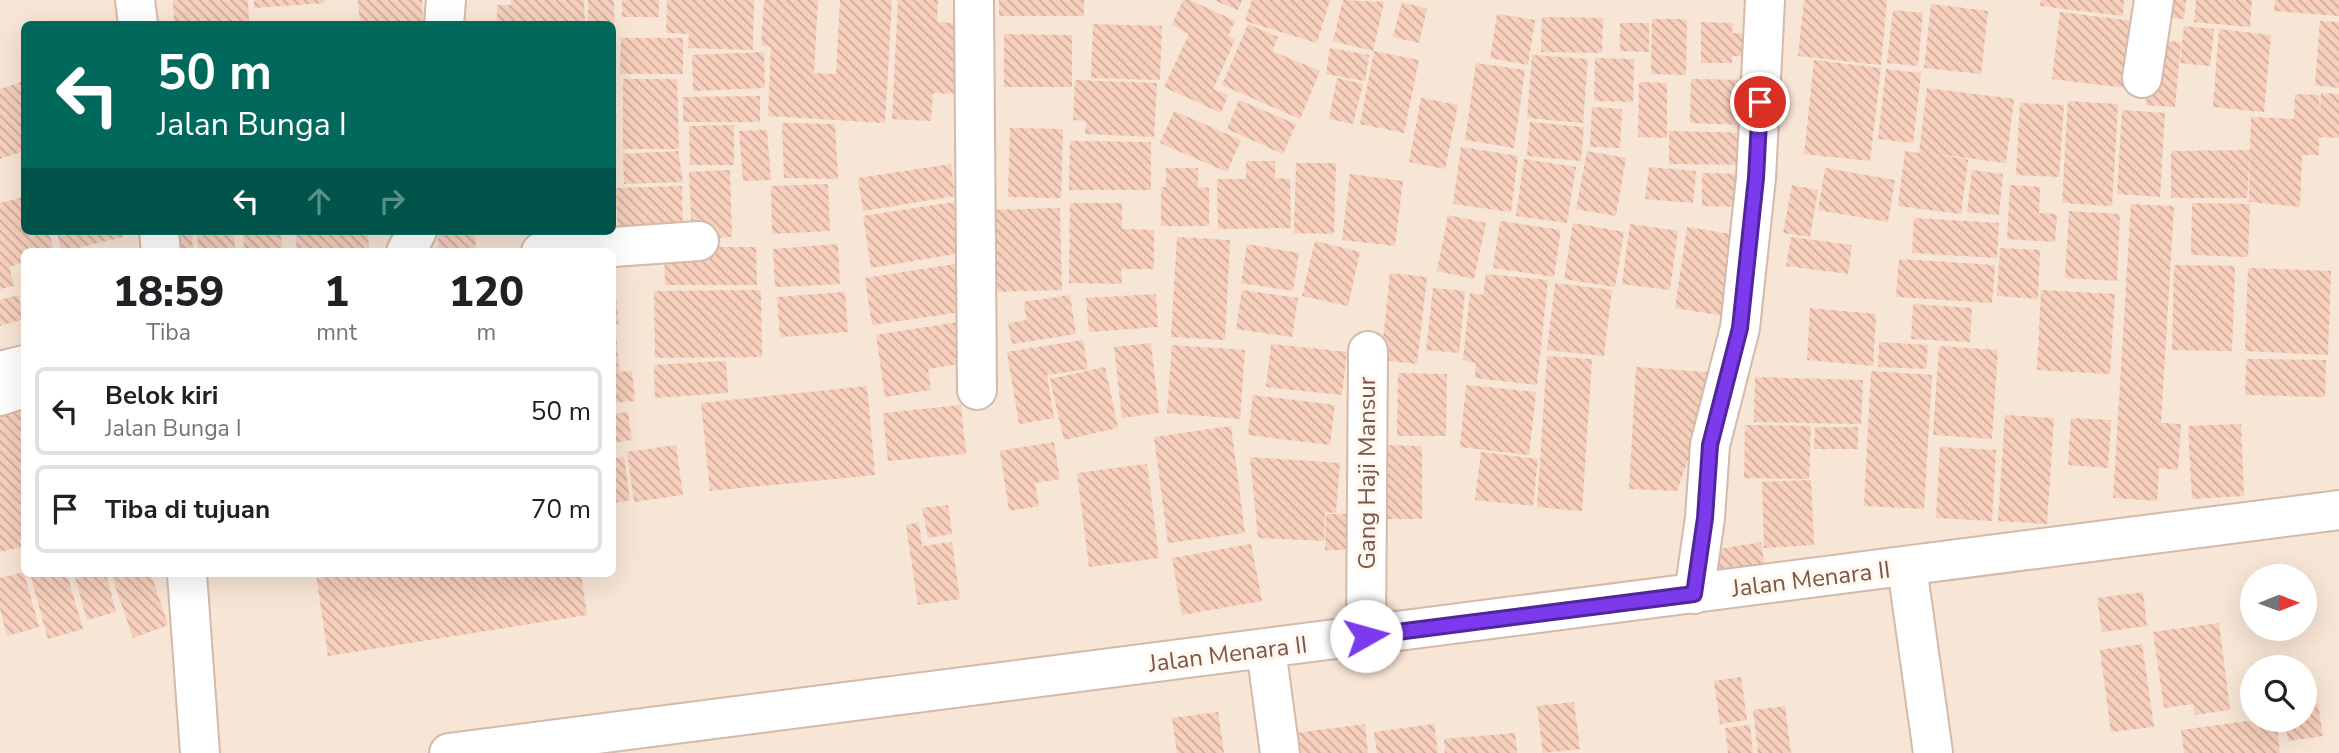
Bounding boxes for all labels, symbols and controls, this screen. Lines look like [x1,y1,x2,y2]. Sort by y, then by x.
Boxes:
text: 50 m [157,39,272,106]
icon: left [42,49,133,140]
pin [1730,72,1790,132]
icon: arrive [1741,83,1779,121]
text: Jalan Bunga I [157,103,347,146]
icon: left [227,182,265,220]
icon: ahead [300,182,338,220]
icon: right [373,182,411,220]
text: 18:59 [113,264,224,321]
text: 1 [324,264,349,321]
text: 120 [449,264,524,321]
text: Tiba [146,317,191,348]
text: mnt [316,317,357,348]
text: m [477,317,496,348]
street label: Gang Haji Mansur [1351,376,1383,569]
text: Belok kiri [105,378,218,413]
icon: left [46,392,84,430]
text: 50 m [531,394,591,429]
text: Jalan Bunga I [105,413,242,444]
icon: arrive [46,490,84,528]
text: Tiba di tujuan [105,492,270,527]
text: 70 m [531,492,591,527]
street label: Jalan Menara II [1729,553,1892,605]
north arrow [2240,564,2317,640]
map controls [2240,564,2317,732]
position arrow [1329,599,1403,673]
street label: Jalan Menara II [1146,628,1309,680]
button: search [2240,655,2317,732]

